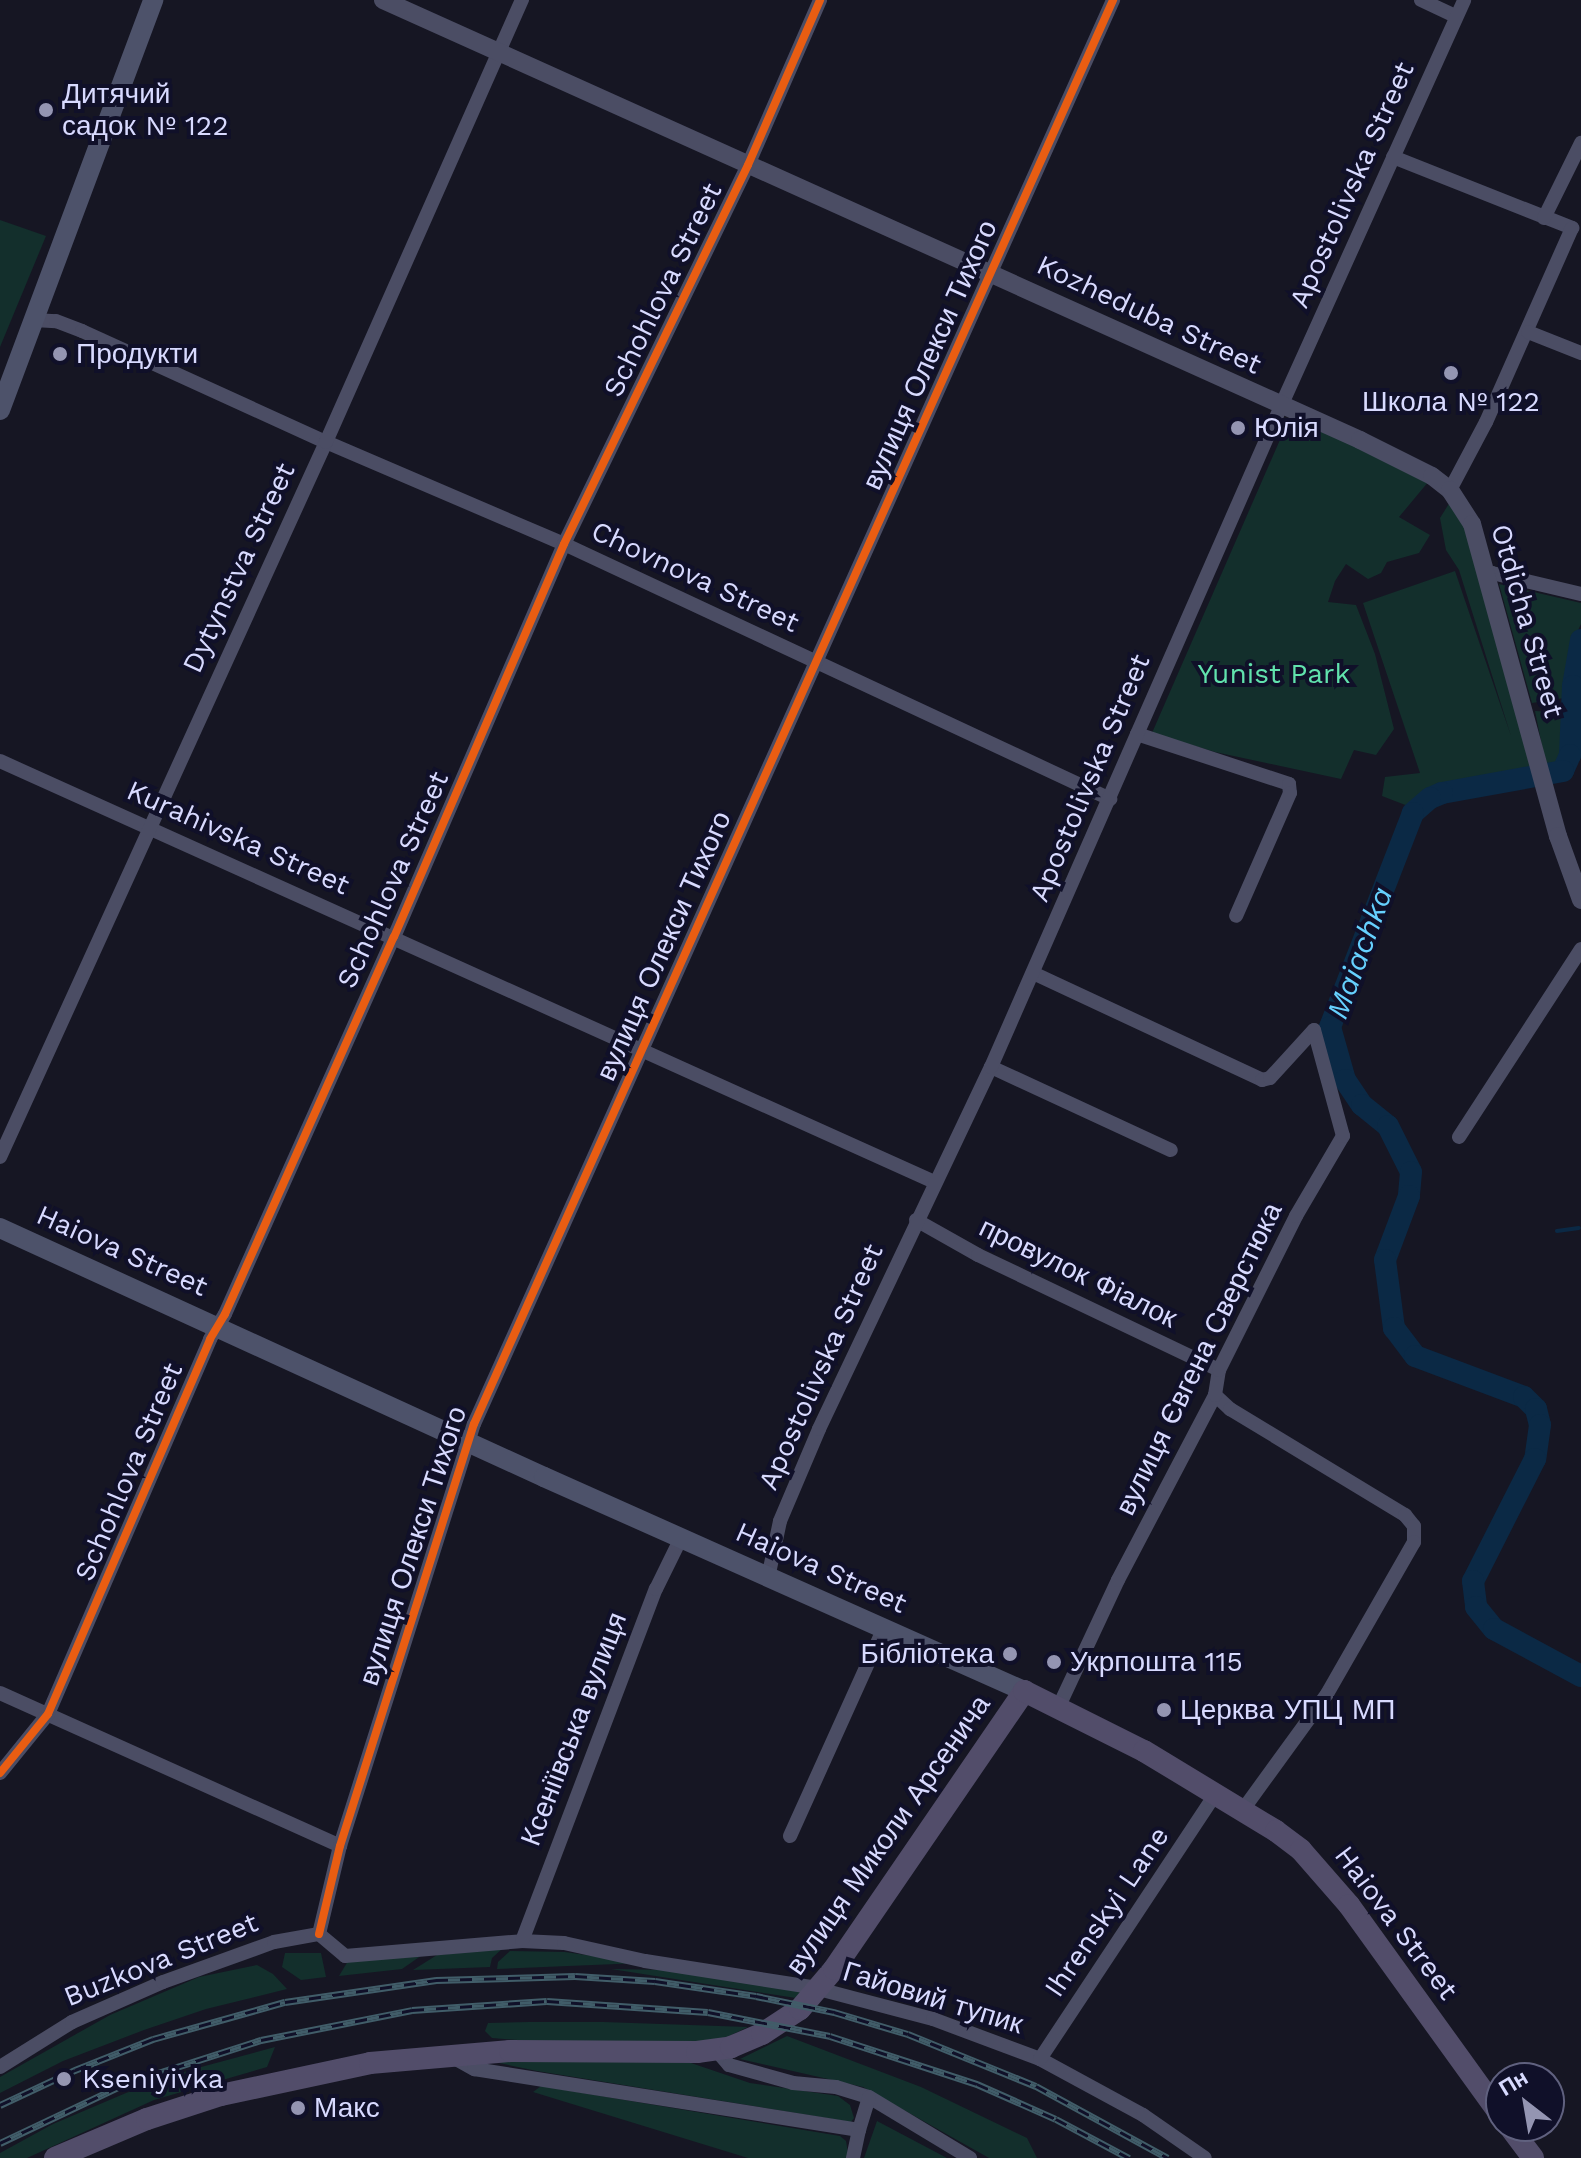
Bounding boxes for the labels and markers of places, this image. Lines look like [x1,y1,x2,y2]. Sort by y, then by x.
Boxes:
place label: Дитячий садок № 122 [62,77,229,143]
marker: Дитячий садок № 122 [37,101,55,119]
place label: Продукти [76,337,198,371]
marker: Продукти [51,345,69,363]
marker: Школа № 122 [1442,364,1460,382]
place label: Школа № 122 [1362,385,1540,419]
place label: Юлія [1254,411,1319,445]
marker: Юлія [1229,419,1247,437]
place label: Бібліотека [861,1637,994,1671]
marker: Бібліотека [1001,1645,1019,1663]
place label: Укрпошта 115 [1070,1645,1243,1679]
marker: Укрпошта 115 [1045,1653,1063,1671]
place label: Церква УПЦ МП [1180,1693,1395,1727]
marker: Церква УПЦ МП [1155,1701,1173,1719]
place label: Kseniyivka [82,2062,224,2096]
marker: Kseniyivka [53,2068,75,2090]
place label: Макс [314,2091,380,2125]
marker: Макс [289,2099,307,2117]

